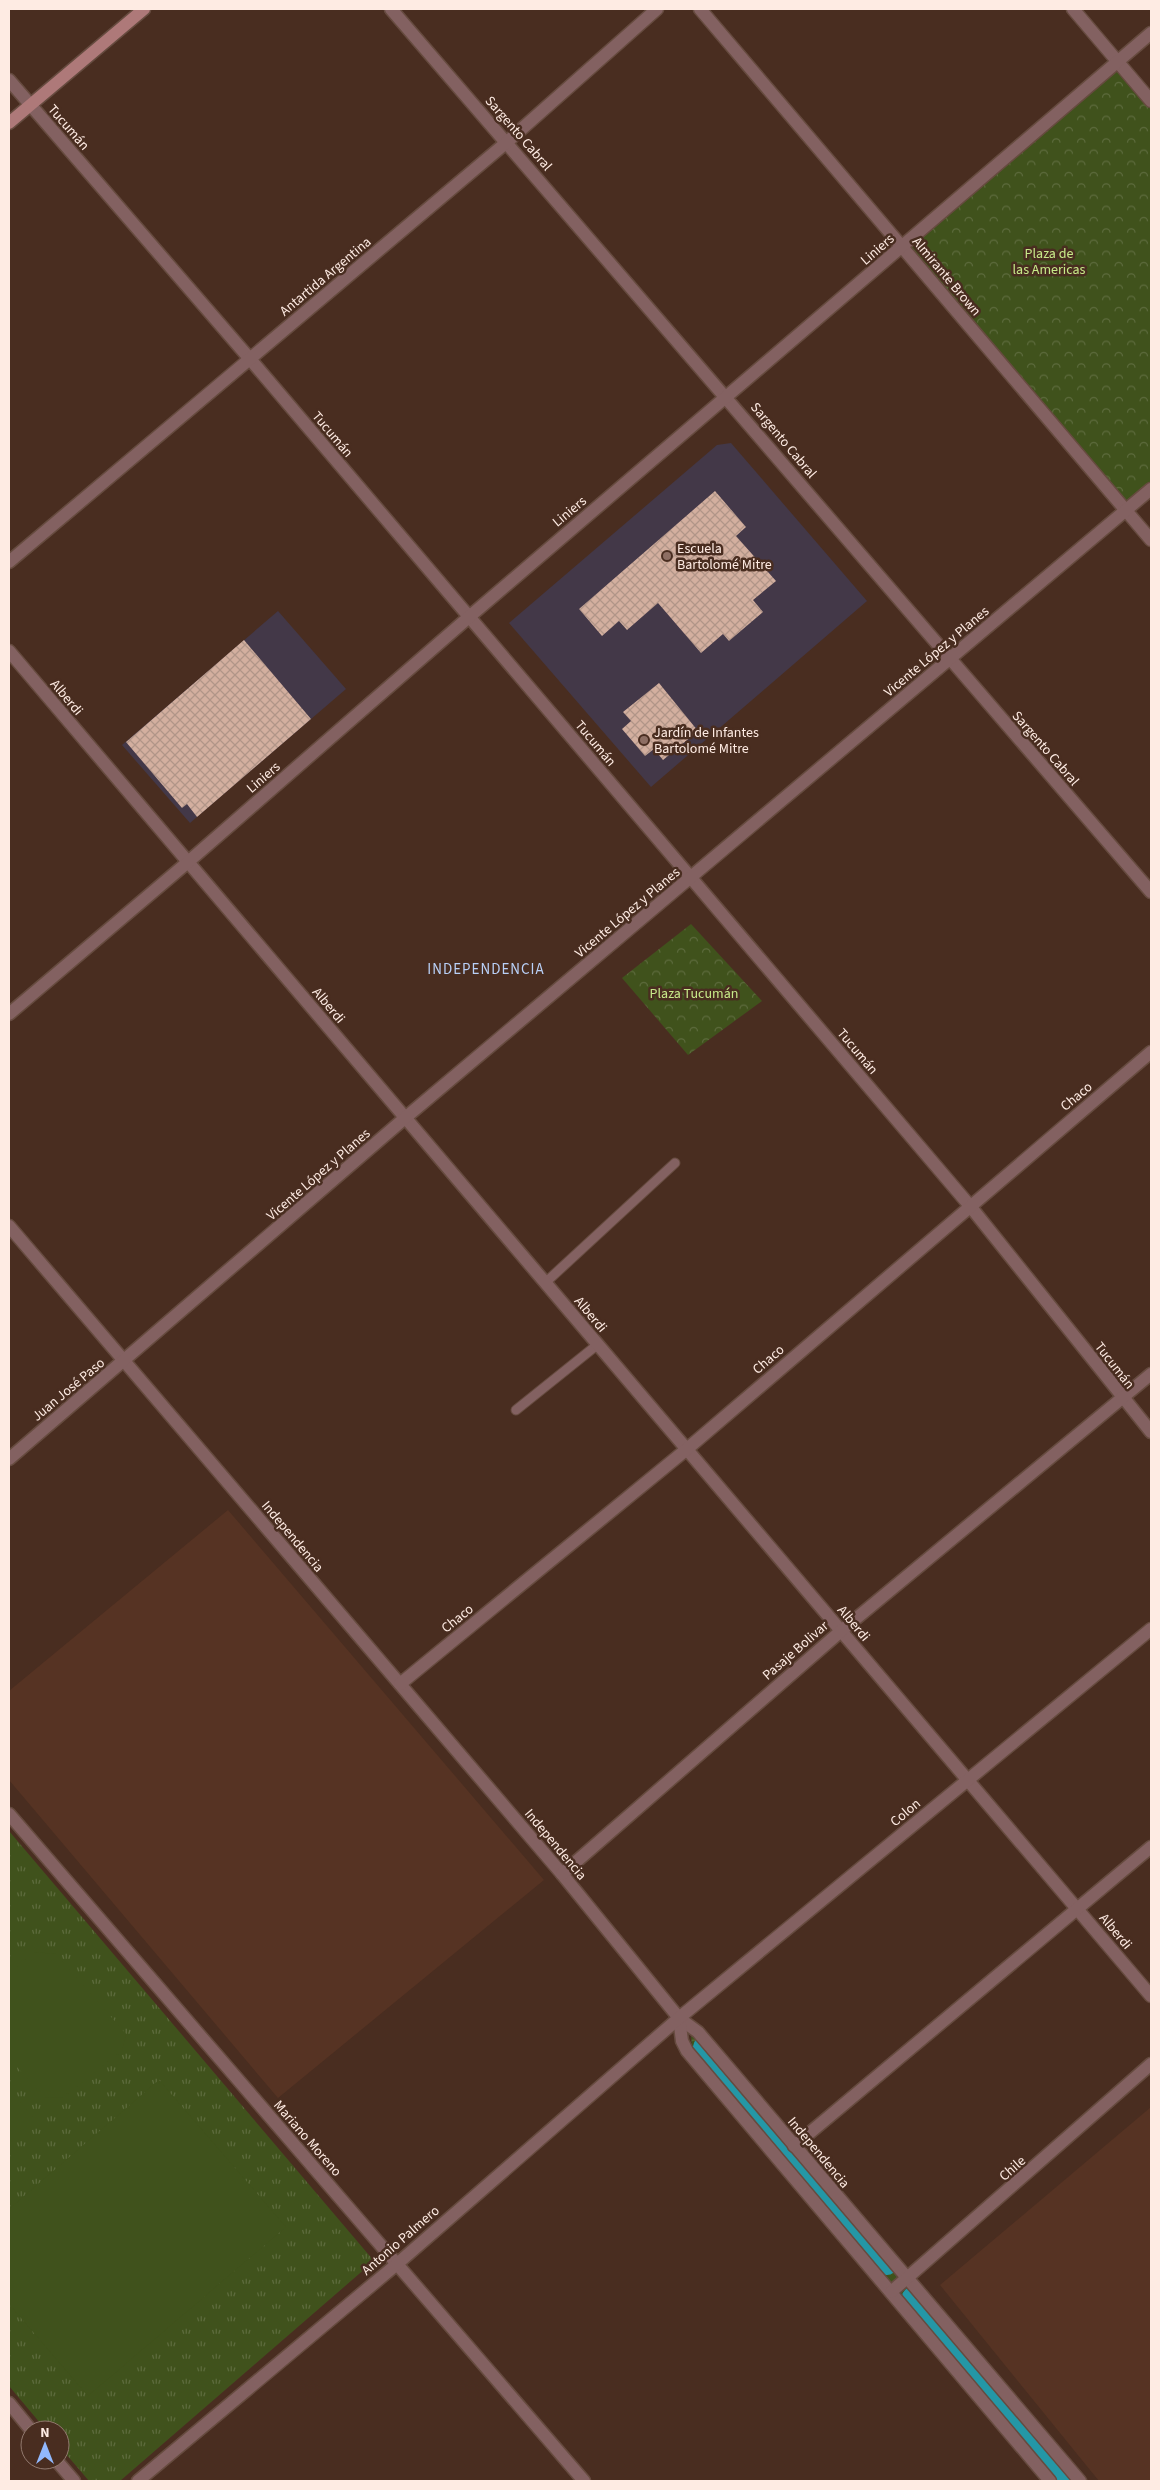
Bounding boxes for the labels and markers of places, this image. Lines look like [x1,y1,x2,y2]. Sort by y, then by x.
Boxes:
place label: Escuela Bartolomé Mitre [677,539,772,575]
marker: Escuela Bartolomé Mitre [661,550,673,562]
place label: Jardín de Infantes Bartolomé Mitre [654,723,759,759]
marker: Jardín de Infantes Bartolomé Mitre [638,734,650,746]

